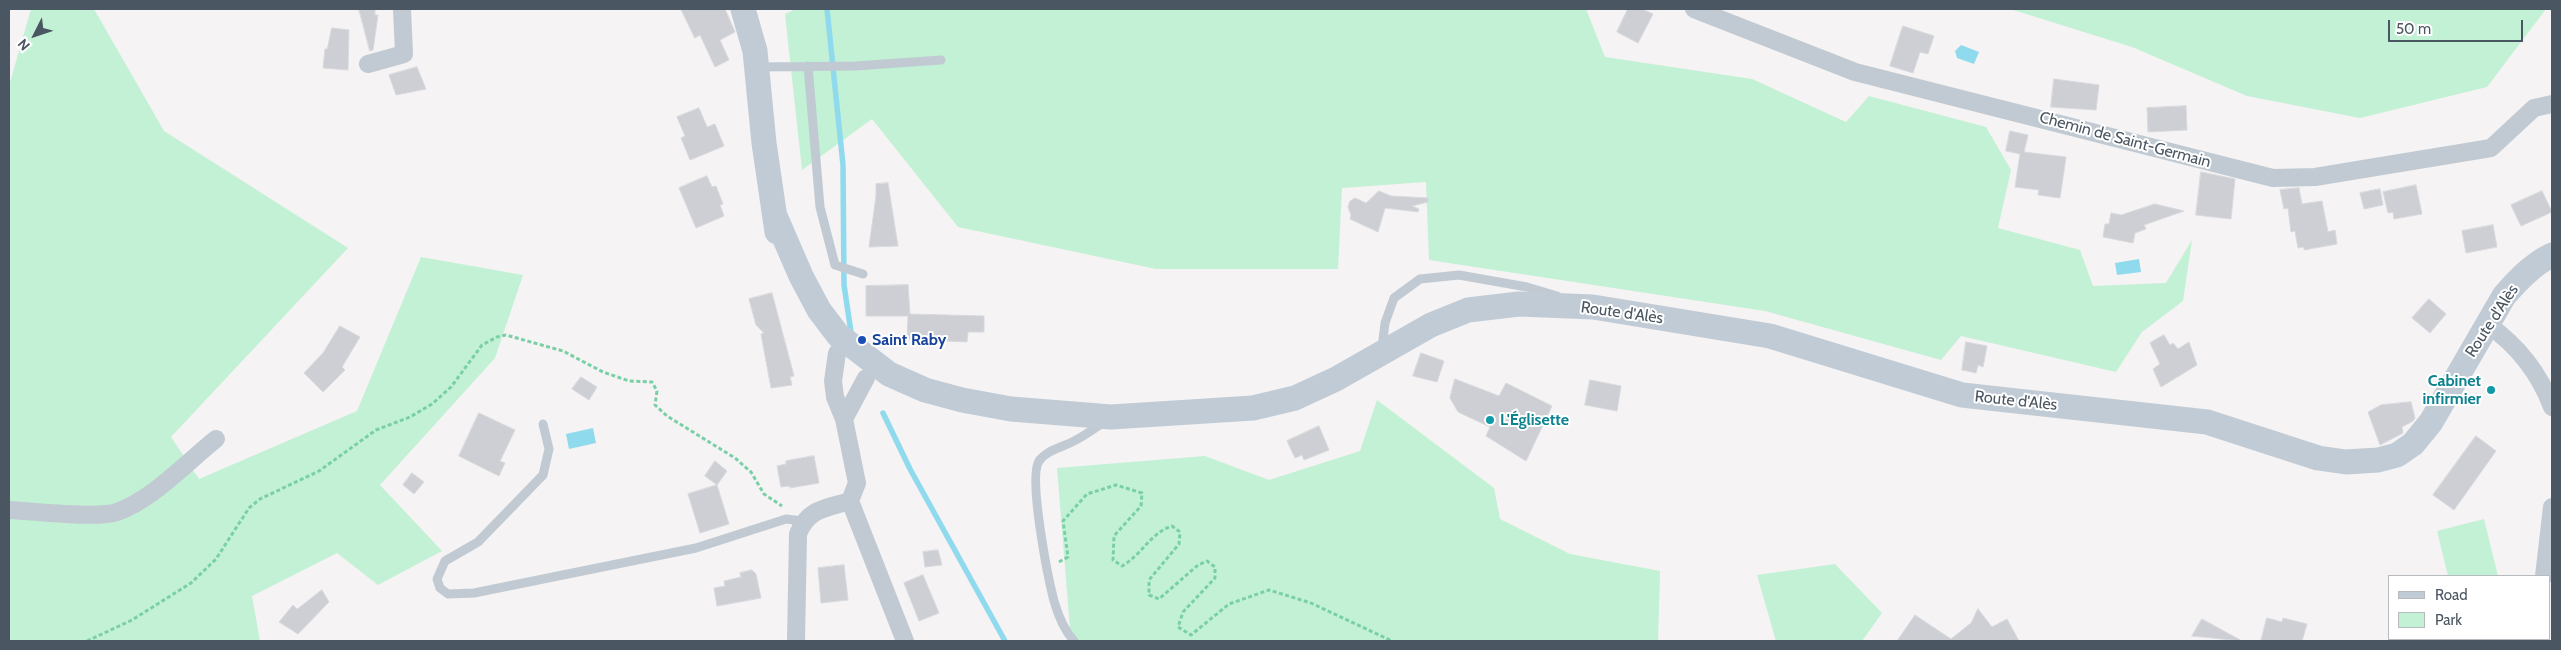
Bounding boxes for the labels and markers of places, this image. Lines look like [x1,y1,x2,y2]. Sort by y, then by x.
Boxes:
place label: Saint Raby [872,330,946,350]
marker: Saint Raby [856,334,868,346]
place label: Cabinet infirmier [2422,371,2481,409]
marker: Cabinet infirmier [2485,384,2497,396]
place label: L'Églisette [1500,410,1569,430]
marker: L'Églisette [1484,414,1496,426]

